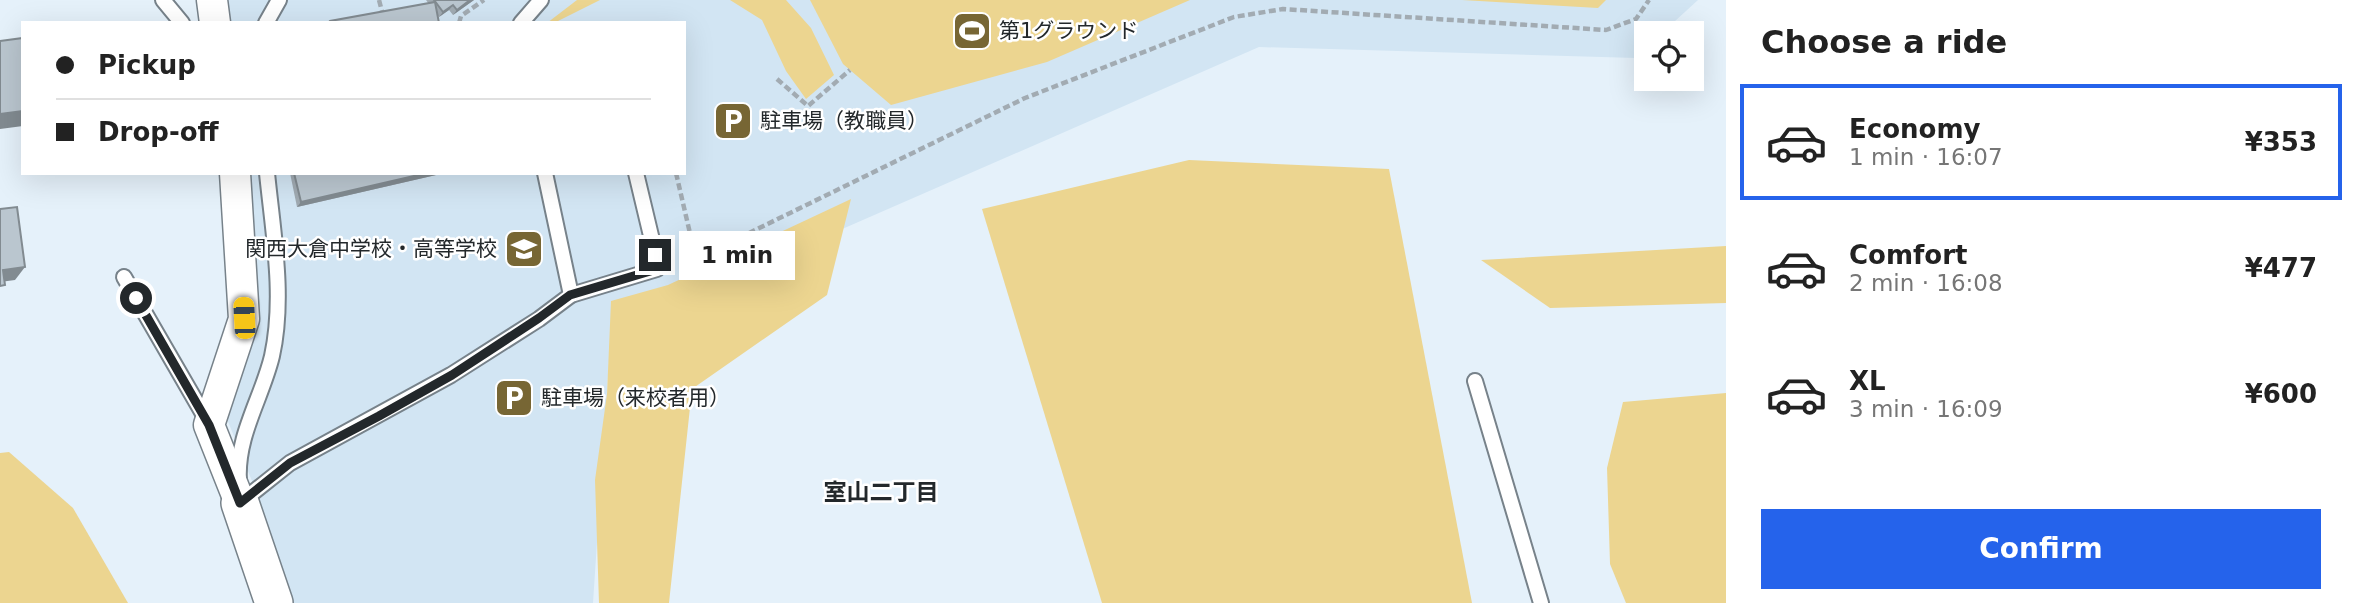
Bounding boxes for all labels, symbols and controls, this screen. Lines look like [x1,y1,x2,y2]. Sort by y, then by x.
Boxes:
sports icon: 第1グラウンド [951,10,993,52]
place label: 第1グラウンド [999,19,1138,43]
map controls [1634,21,1704,91]
button: locate [1634,21,1704,91]
text: Choose a ride [1761,23,2007,61]
text: Pickup [98,50,196,80]
parking icon: 駐車場（教職員） [712,100,754,142]
place label: 駐車場（教職員） [760,109,928,133]
icon: car [1765,111,1828,174]
text: Economy [1849,114,1980,144]
text: Drop-off [98,117,219,147]
text: ¥353 [2245,127,2317,157]
text: 1 min · 16:07 [1849,144,2003,170]
school or university icon: 関西大倉中学校・高等学校 [503,228,545,270]
callout: 1 min [680,230,795,280]
place label: 関西大倉中学校・高等学校 [245,237,497,261]
icon: car [1765,237,1828,300]
route end [639,239,671,271]
text: Comfort [1849,240,1967,270]
text: 1 min [701,242,773,268]
text: ¥477 [2245,253,2317,283]
text: 2 min · 16:08 [1849,270,2003,296]
route start [120,282,152,314]
car [233,296,256,340]
icon: car [1765,363,1828,426]
text: XL [1849,366,1886,396]
parking icon: 駐車場（来校者用） [493,377,535,419]
text: ¥600 [2245,379,2317,409]
place label: 駐車場（来校者用） [541,386,730,410]
text: 3 min · 16:09 [1849,396,2003,422]
district label: 室山二丁目 [824,479,939,505]
button: Confirm [1761,509,2321,589]

